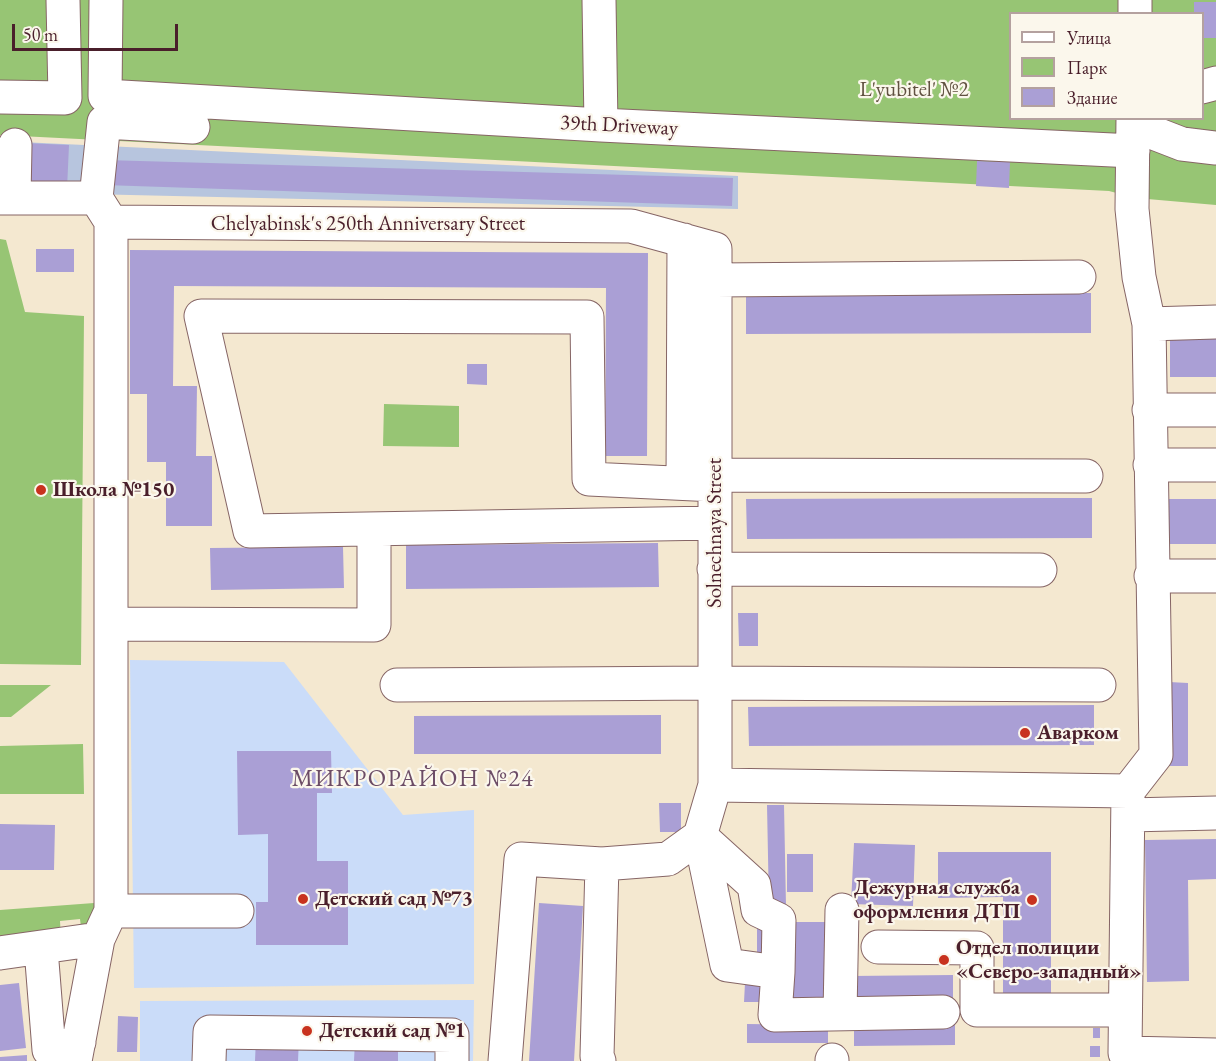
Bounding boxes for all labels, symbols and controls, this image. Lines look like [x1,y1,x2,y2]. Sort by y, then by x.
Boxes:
scale bar [15,12,182,50]
legend [1009,12,1204,120]
text: 50 m [23,23,58,46]
text: Улица [1067,26,1111,49]
text: Парк [1067,56,1107,79]
park label: L'yubitel' №2 [859,77,969,103]
text: Здание [1067,86,1117,109]
street label: 39th Driveway [559,110,679,142]
street label: Chelyabinsk's 250th Anniversary Street [211,211,525,237]
street label: Solnechnaya Street [702,458,728,608]
place label: Школа №150 [53,477,174,503]
marker: Школа №150 [34,483,48,497]
place label: Аварком [1037,720,1119,746]
marker: Аварком [1018,726,1032,740]
district label: МИКРОРАЙОН №24 [292,765,534,793]
place label: Дежурная служба оформления ДТП [853,875,1020,925]
place label: Детский сад №73 [315,886,473,912]
marker: Детский сад №73 [296,892,310,906]
marker: Дежурная служба оформления ДТП [1025,893,1039,907]
place label: Отдел полиции «Северо-западный» [956,935,1142,985]
marker: Отдел полиции «Северо-западный» [937,953,951,967]
place label: Детский сад №1 [319,1018,466,1044]
marker: Детский сад №1 [300,1024,314,1038]

